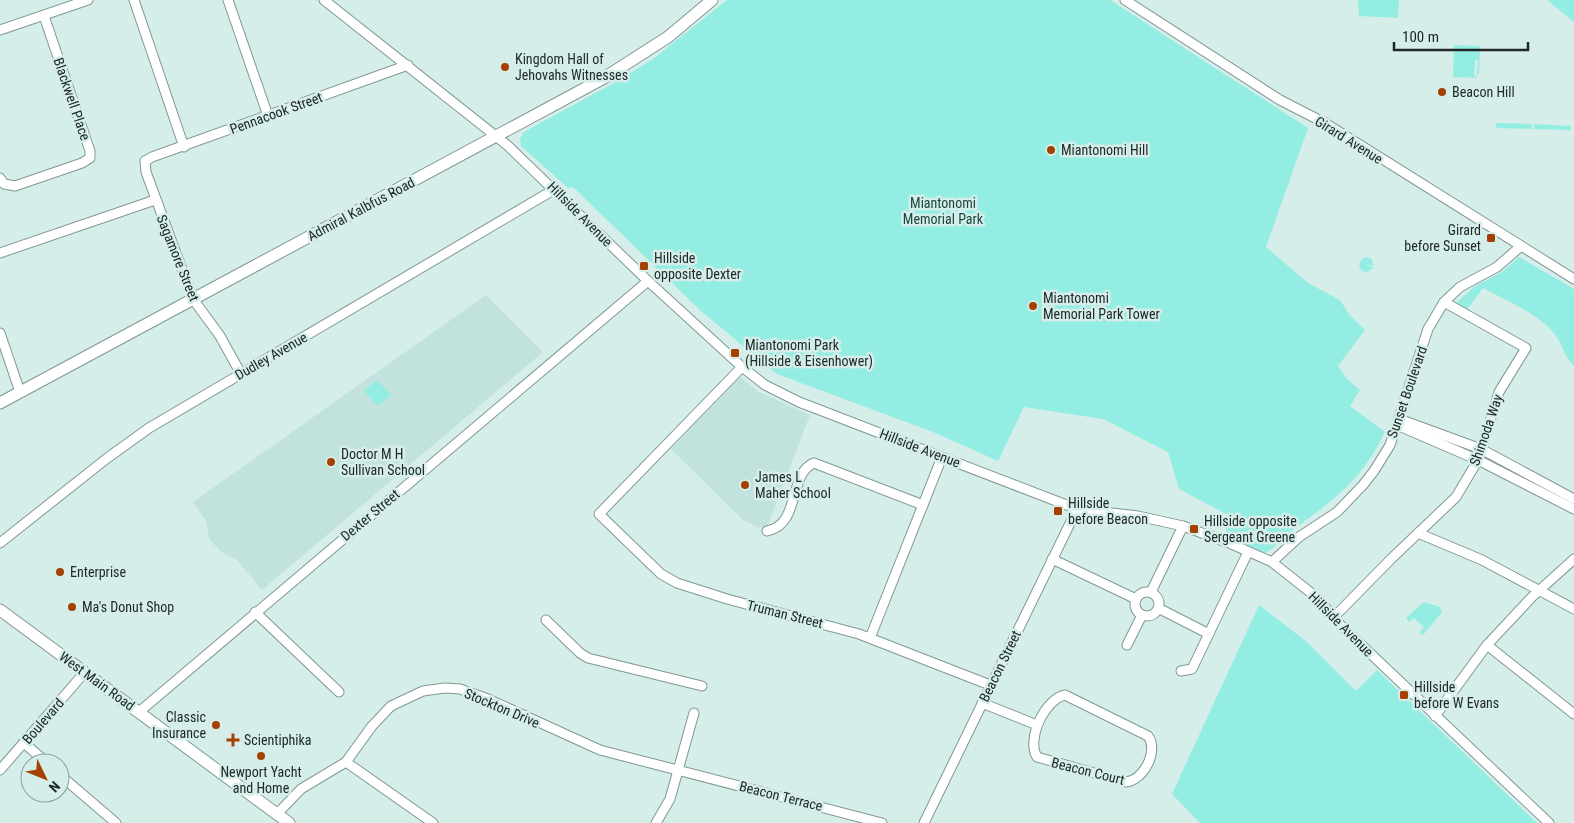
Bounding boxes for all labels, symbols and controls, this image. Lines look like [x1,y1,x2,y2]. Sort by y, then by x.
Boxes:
scale bar [1394,20,1528,52]
text: 100 m [1402,28,1439,46]
place label: Kingdom Hall of Jehovahs Witnesses [515,51,628,83]
street label: Blackwell Place [50,56,94,143]
marker: Kingdom Hall of Jehovahs Witnesses [499,61,511,73]
place label: Beacon Hill [1452,84,1515,100]
marker: Beacon Hill [1436,86,1448,98]
street label: Pennacook Street [228,89,324,137]
street label: Girard Avenue [1312,113,1386,167]
place label: Miantonomi Hill [1061,142,1148,158]
marker: Miantonomi Hill [1045,144,1057,156]
street label: Admiral Kalbfus Road [305,174,417,244]
street label: Hillside Avenue [544,178,616,250]
park label: Miantonomi Memorial Park [903,195,984,227]
street label: Sagamore Street [153,212,203,304]
place label: Girard before Sunset [1404,222,1481,254]
marker: Girard before Sunset [1485,232,1497,244]
place label: Hillside opposite Dexter [654,250,741,282]
marker: Hillside opposite Dexter [638,260,650,272]
place label: Miantonomi Memorial Park Tower [1043,290,1160,322]
marker: Miantonomi Memorial Park Tower [1027,300,1039,312]
street label: Dudley Avenue [232,329,310,383]
place label: Miantonomi Park (Hillside & Eisenhower) [745,337,873,370]
street label: Sunset Boulevard [1384,344,1430,440]
marker: Miantonomi Park (Hillside & Eisenhower) [729,347,741,359]
street label: Shimoda Way [1466,392,1506,468]
street label: Hillside Avenue [877,425,963,471]
place label: Doctor M H Sullivan School [341,446,425,478]
marker: Doctor M H Sullivan School [325,456,337,468]
place label: James L Maher School [755,469,831,501]
marker: James L Maher School [739,479,751,491]
street label: Dexter Street [337,486,403,544]
place label: Hillside before Beacon [1068,495,1148,527]
marker: Hillside before Beacon [1052,505,1064,517]
place label: Hillside opposite Sergeant Greene [1204,513,1297,545]
marker: Hillside opposite Sergeant Greene [1188,523,1200,535]
place label: Enterprise [70,564,126,580]
marker: Enterprise [54,566,66,578]
street label: Hillside Avenue [1305,588,1377,660]
street label: Truman Street [745,597,825,631]
place label: Ma's Donut Shop [82,599,174,615]
marker: Ma's Donut Shop [66,601,78,613]
street label: Beacon Street [976,628,1024,704]
street label: West Main Road [56,648,138,714]
place label: Hillside before W Evans [1414,679,1499,711]
street label: Stockton Drive [462,685,542,731]
marker: Hillside before W Evans [1398,689,1410,701]
street label: Boulevard [19,695,67,747]
place label: Classic Insurance [152,709,206,741]
marker: Classic Insurance [210,719,222,731]
place label: Scientiphika [244,732,312,748]
marker: Scientiphika [226,733,240,747]
marker: Newport Yacht and Home [255,750,267,762]
north arrow [20,753,70,803]
street label: Beacon Court [1050,754,1126,788]
place label: Newport Yacht and Home [220,764,302,796]
text: N [46,778,63,795]
street label: Beacon Terrace [738,778,825,814]

